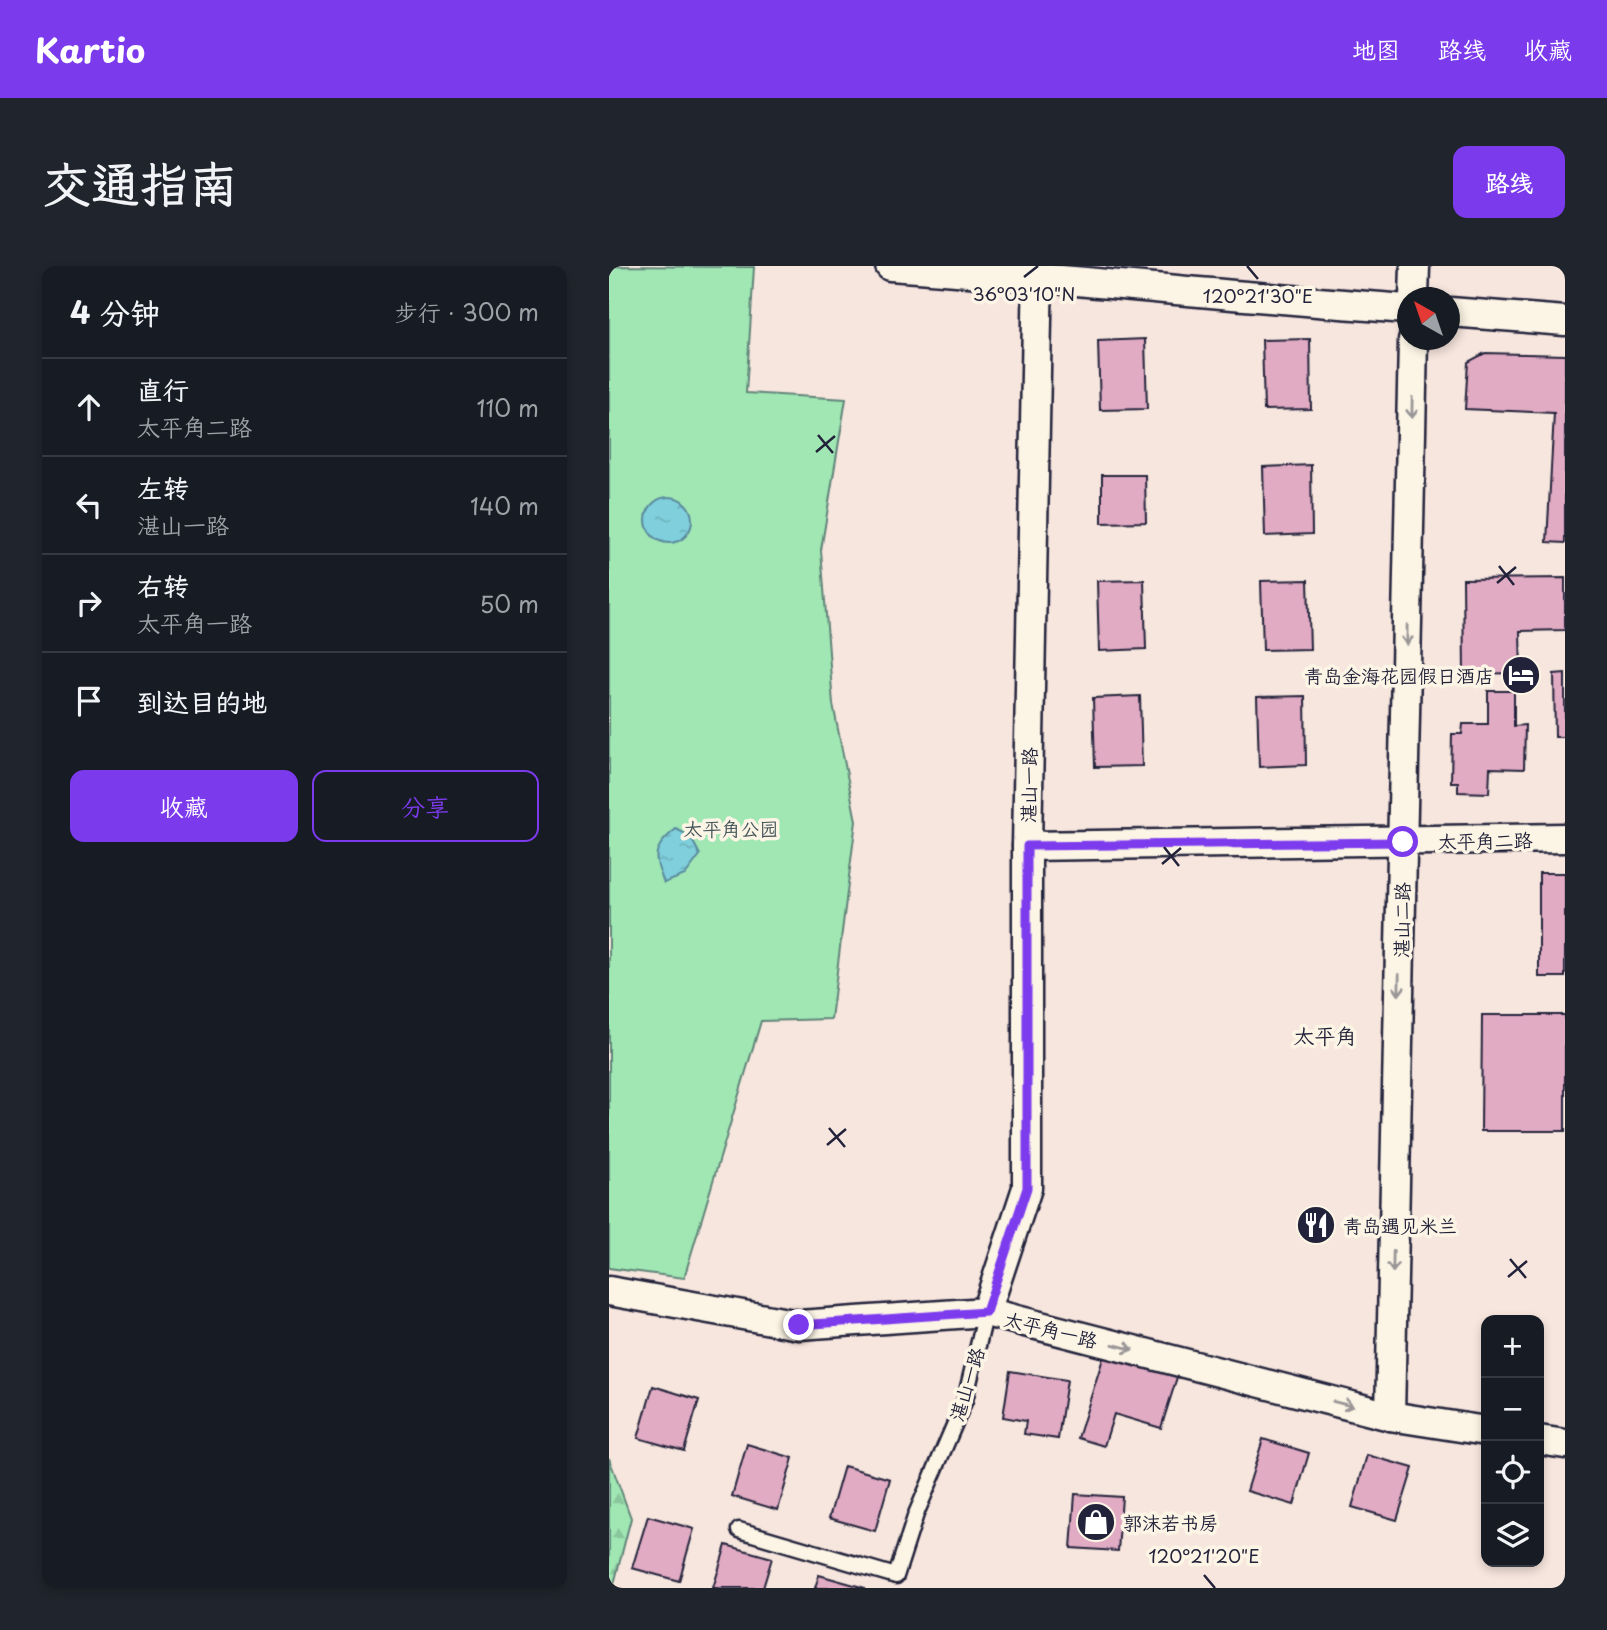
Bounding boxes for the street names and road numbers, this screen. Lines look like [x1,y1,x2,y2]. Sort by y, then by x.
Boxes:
street label: 湛山一路 [1013,747,1043,823]
street label: 太平角二路 [1437,825,1533,855]
street label: 湛山二路 [1386,882,1416,958]
street label: 太平角一路 [1002,1304,1100,1354]
street label: 湛山一路 [941,1344,991,1424]

